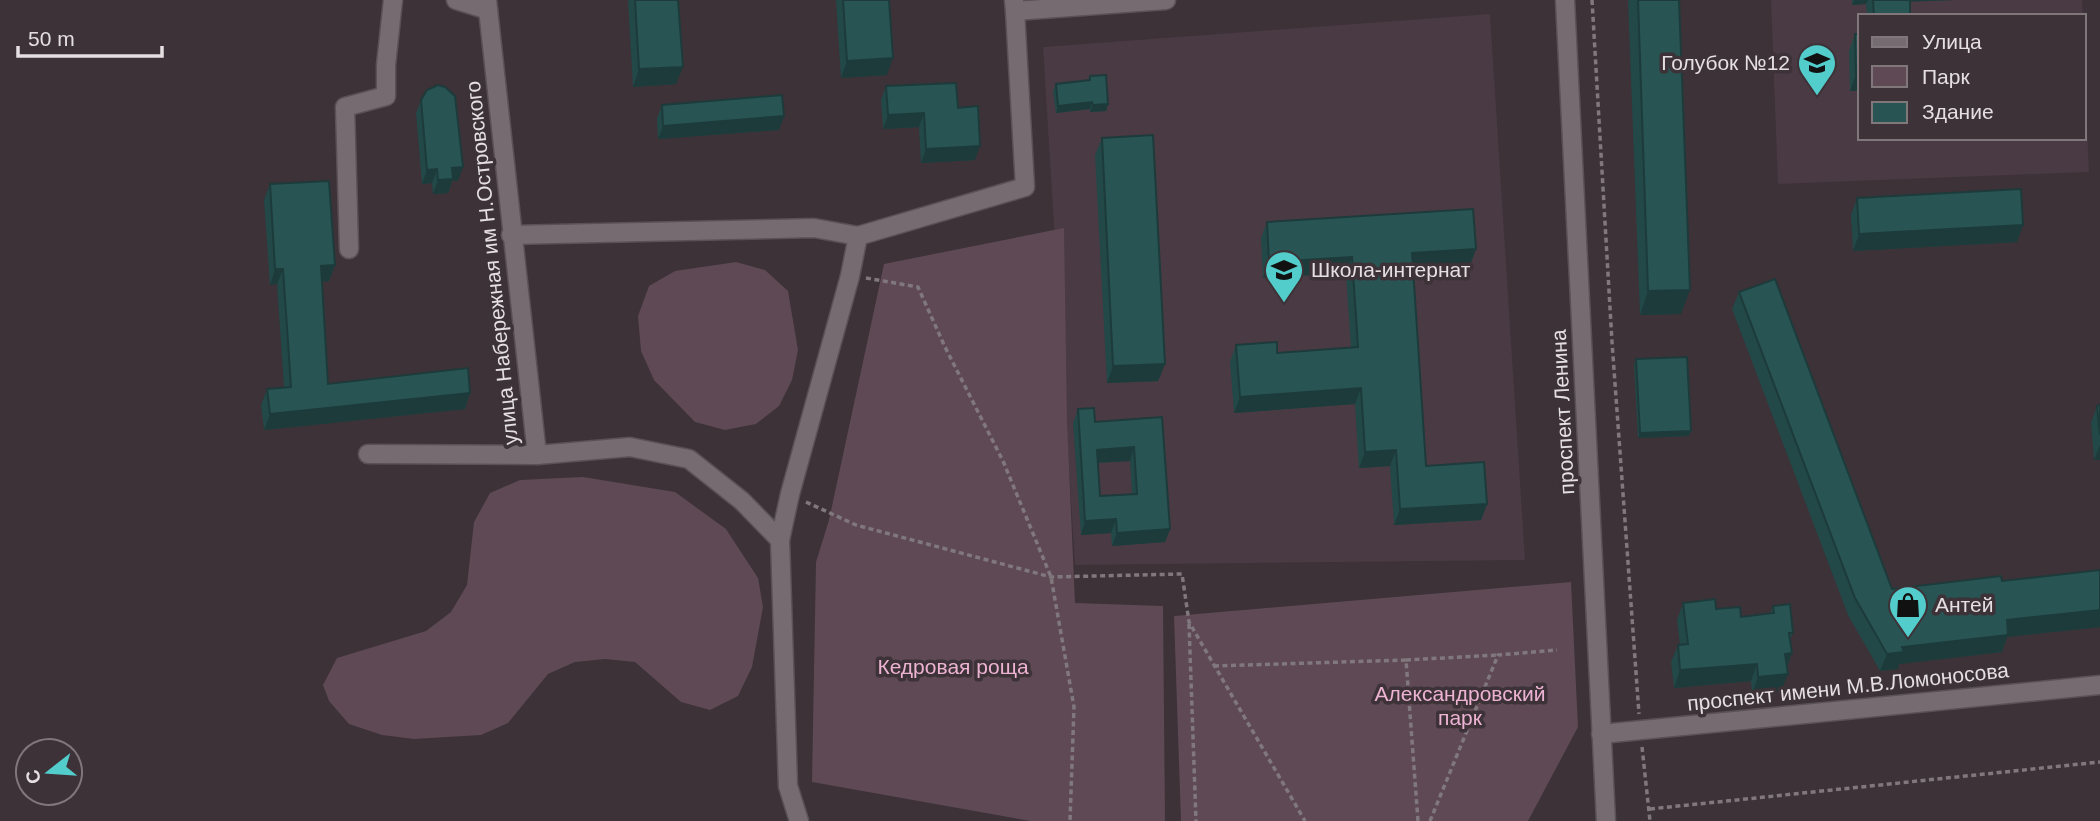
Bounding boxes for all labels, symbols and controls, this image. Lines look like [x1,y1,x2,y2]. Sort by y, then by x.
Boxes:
scale bar [18,14,161,58]
legend [1858,14,2086,140]
text: 50 m [28,27,75,50]
text: Улица [1922,30,1982,53]
school or university icon: Голубок №12 [1796,42,1838,97]
place label: Голубок №12 [1661,51,1790,74]
text: Парк [1922,65,1970,88]
street label: улица Набережная им Н.Островского [461,80,522,446]
text: Здание [1922,100,1994,123]
school or university icon: Школа-интернат [1263,249,1305,304]
place label: Школа-интернат [1311,258,1471,281]
street label: проспект Ленина [1547,329,1578,495]
shop icon: Антей [1887,584,1929,639]
place label: Антей [1935,593,1993,616]
park label: Кедровая роща [877,655,1029,678]
street label: проспект имени М.В.Ломоносова [1686,658,2010,715]
park label: Александровский парк [1375,682,1545,729]
north arrow [14,737,84,807]
text: С [21,767,45,786]

